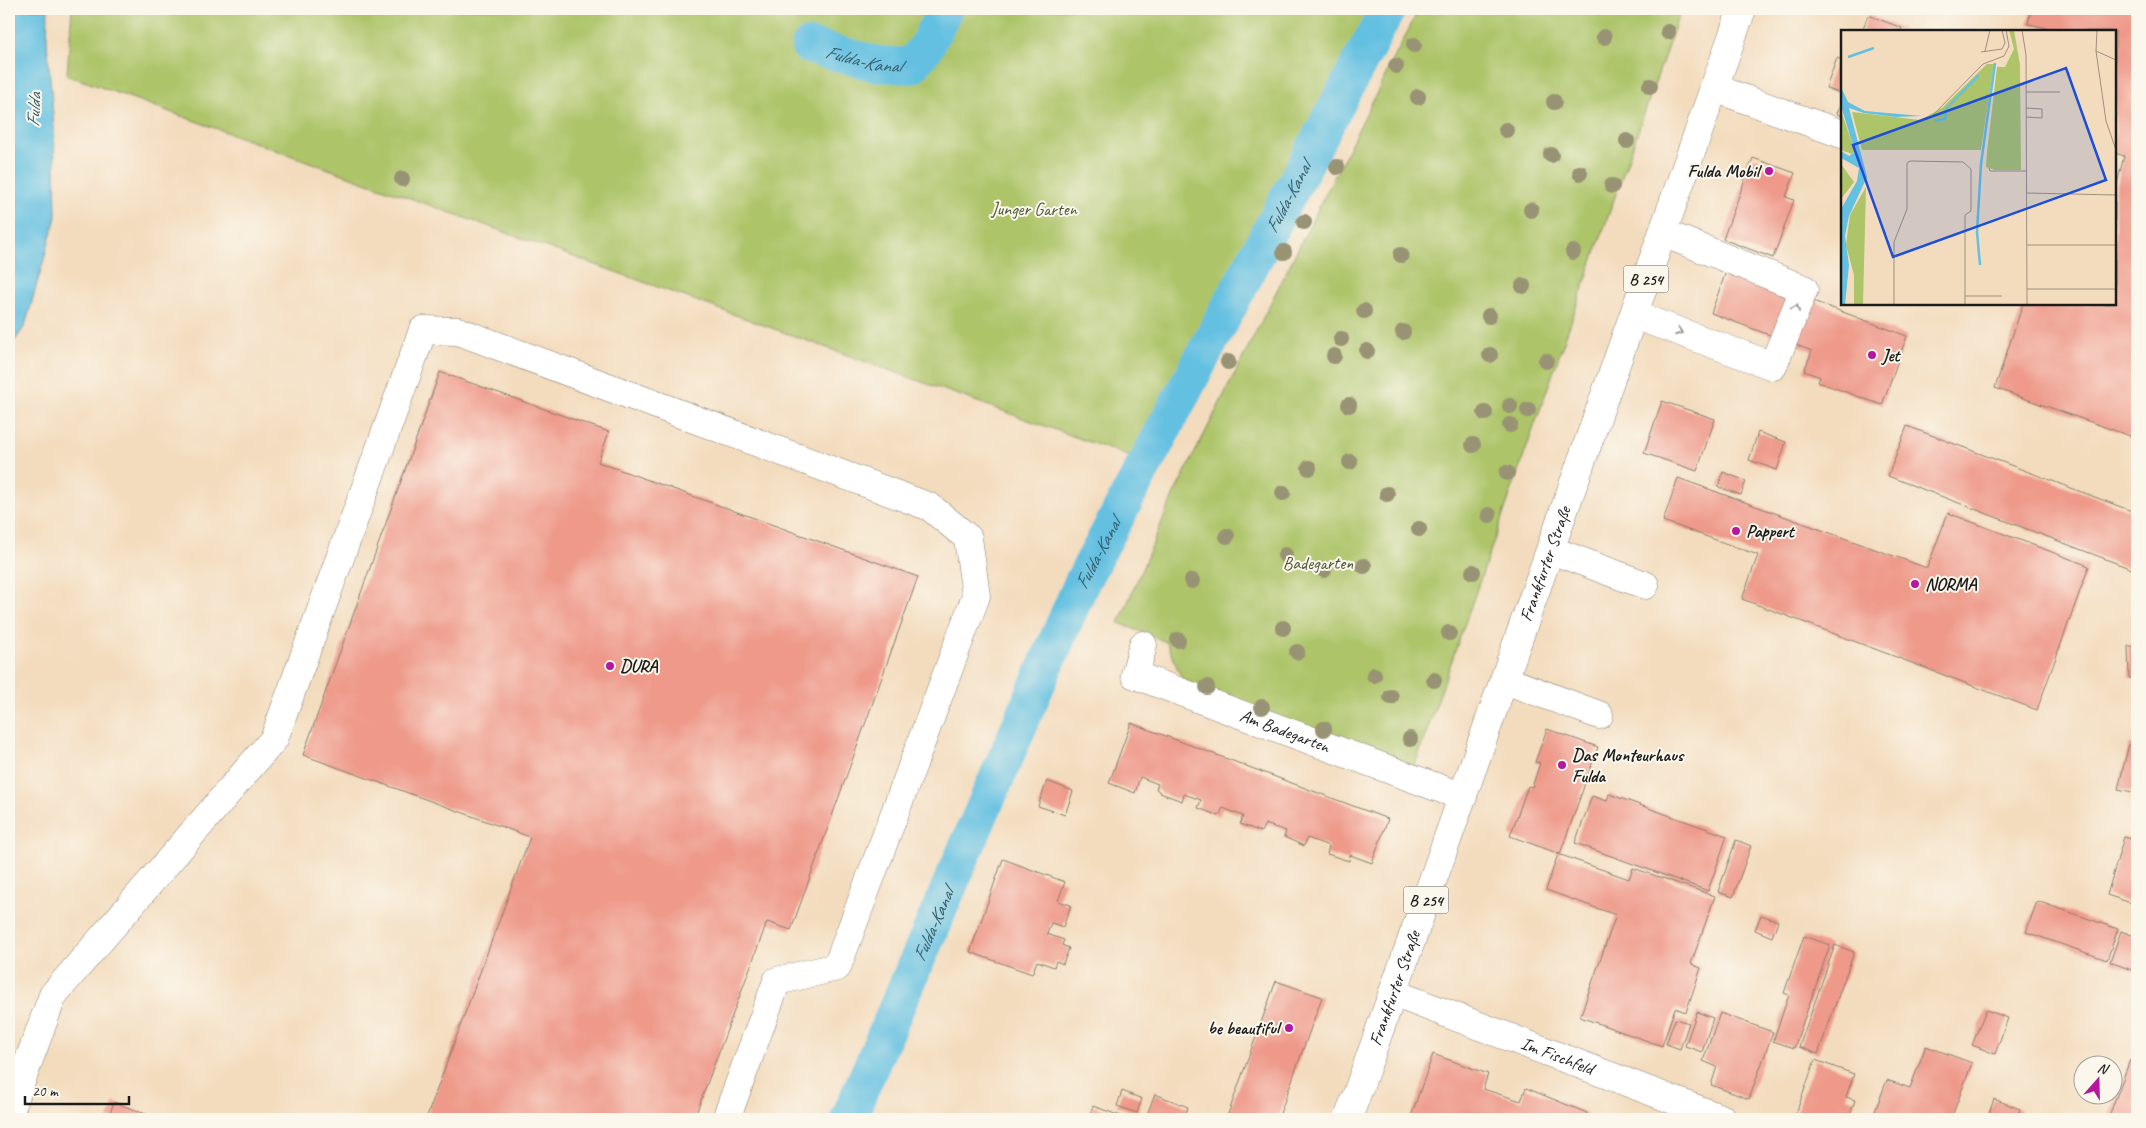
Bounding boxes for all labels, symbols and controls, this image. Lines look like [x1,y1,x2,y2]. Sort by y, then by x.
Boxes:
inset map [1841,30,2116,305]
water label: Fulda-Kanal [823,40,908,79]
water label: Fulda [21,90,47,128]
water label: Fulda-Kanal [1260,152,1320,237]
place label: Fulda Mobil [1687,160,1763,182]
marker: Fulda Mobil [1763,165,1775,177]
park label: Junger Garten [990,198,1078,220]
road number: B 254 [1624,266,1668,292]
one-way arrow [1790,304,1800,313]
one-way arrow [1675,326,1683,336]
place label: Jet [1880,344,1902,366]
marker: Jet [1866,349,1878,361]
street label: Frankfurter Straße [1515,503,1576,624]
water label: Fulda-Kanal [1069,509,1130,593]
place label: Pappert [1746,520,1796,542]
marker: Pappert [1730,525,1742,537]
park label: Badegarten [1283,552,1354,574]
place label: NORMA [1925,573,1977,595]
marker: NORMA [1909,578,1921,590]
place label: DURA [620,655,658,677]
marker: DURA [604,660,616,672]
street label: Am Badegarten [1237,704,1334,758]
place label: Das Monteurhaus Fulda [1572,744,1685,787]
marker: Das Monteurhaus Fulda [1556,759,1568,771]
water label: Fulda-Kanal [907,879,963,965]
road number: B 254 [1404,886,1448,914]
street label: Frankfurter Straße [1364,927,1425,1048]
place label: be beautiful [1208,1017,1283,1039]
marker: be beautiful [1283,1022,1295,1034]
street label: Im Fischfeld [1518,1032,1600,1081]
north arrow [2074,1056,2124,1106]
text: N [2095,1059,2111,1079]
scale bar [25,1073,129,1105]
text: 20 m [32,1082,59,1101]

